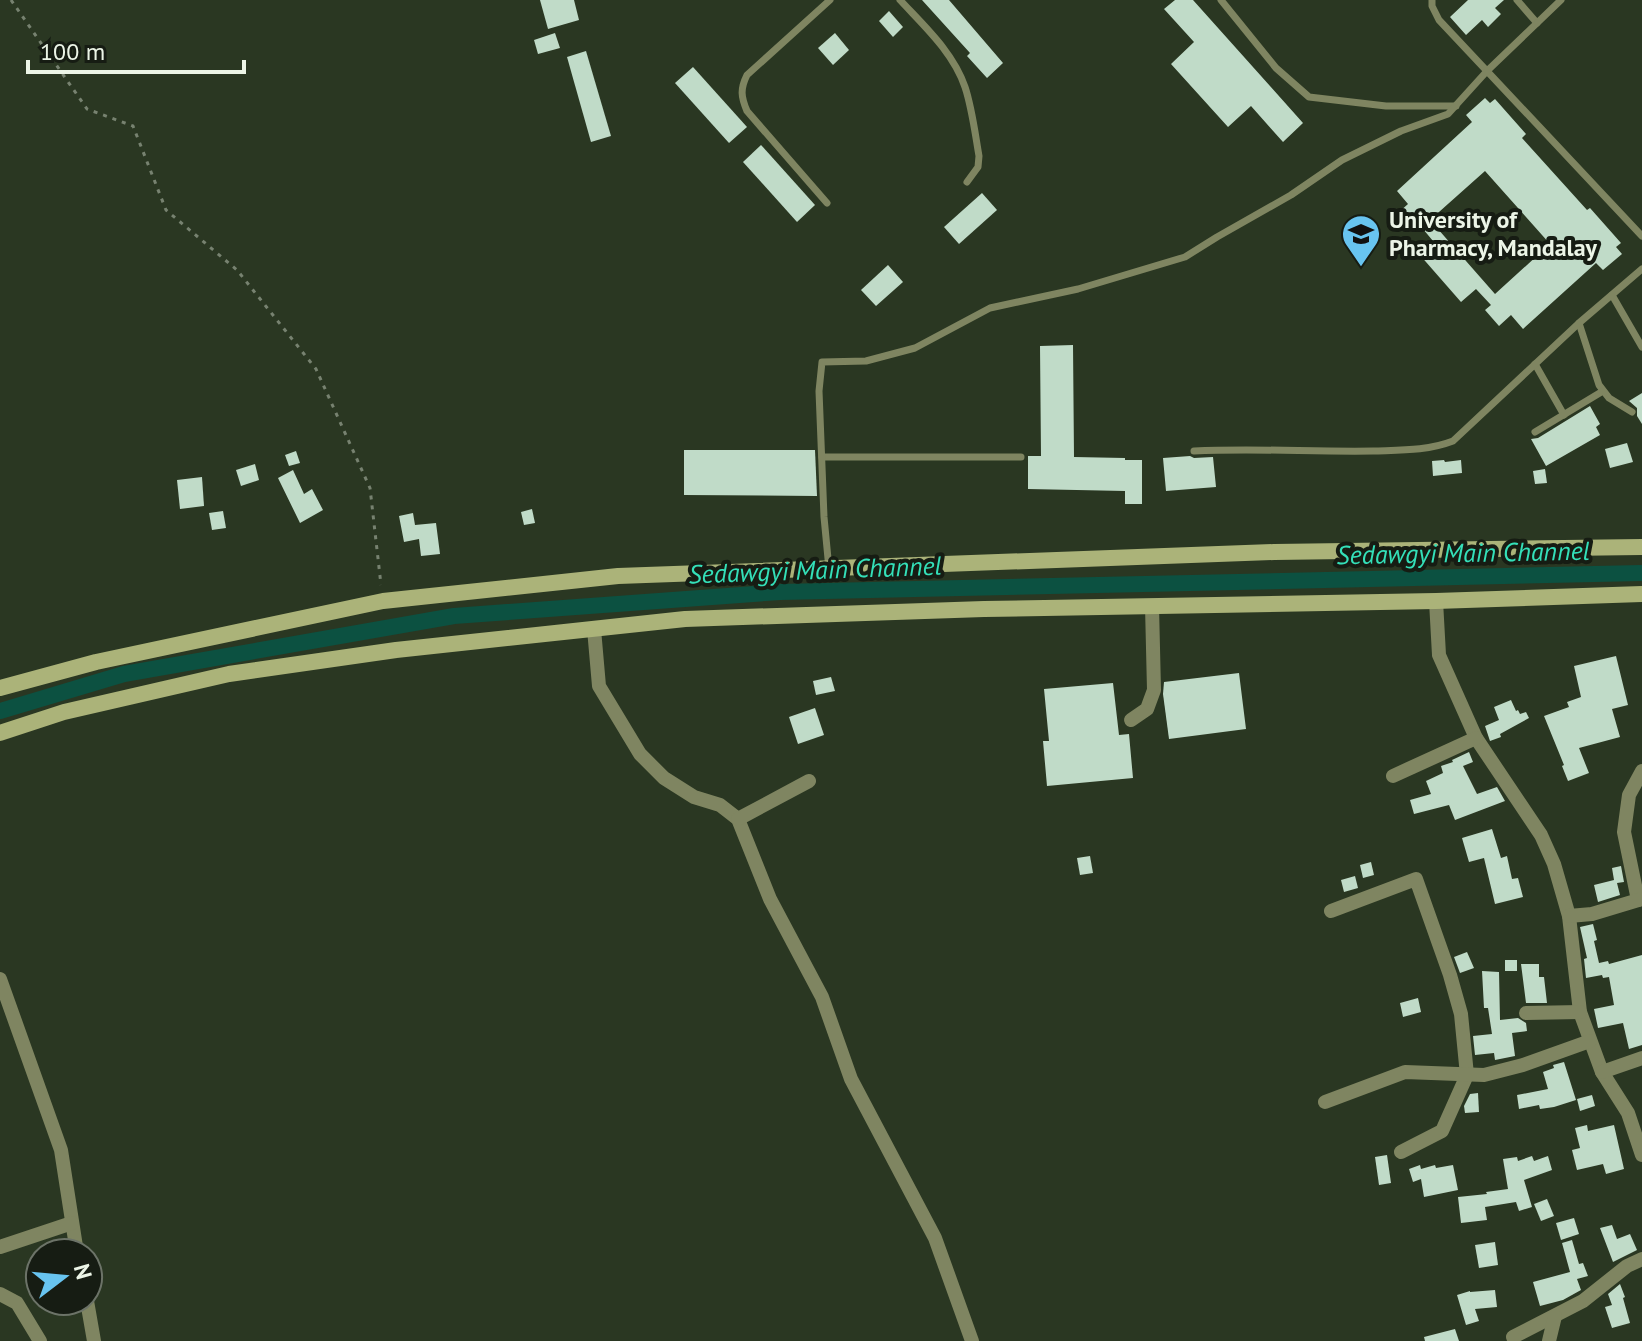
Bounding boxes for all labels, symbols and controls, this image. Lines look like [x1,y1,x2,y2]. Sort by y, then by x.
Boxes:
scale bar [28,24,244,74]
text: 100 m [40,36,105,67]
place label: University of Pharmacy, Mandalay [1389,204,1598,263]
school or university icon: University of Pharmacy, Mandalay [1340,213,1382,268]
water label: Sedawgyi Main Channel [1336,534,1590,571]
water label: Sedawgyi Main Channel [688,549,942,590]
north arrow [24,1237,104,1317]
text: N [68,1261,99,1282]

